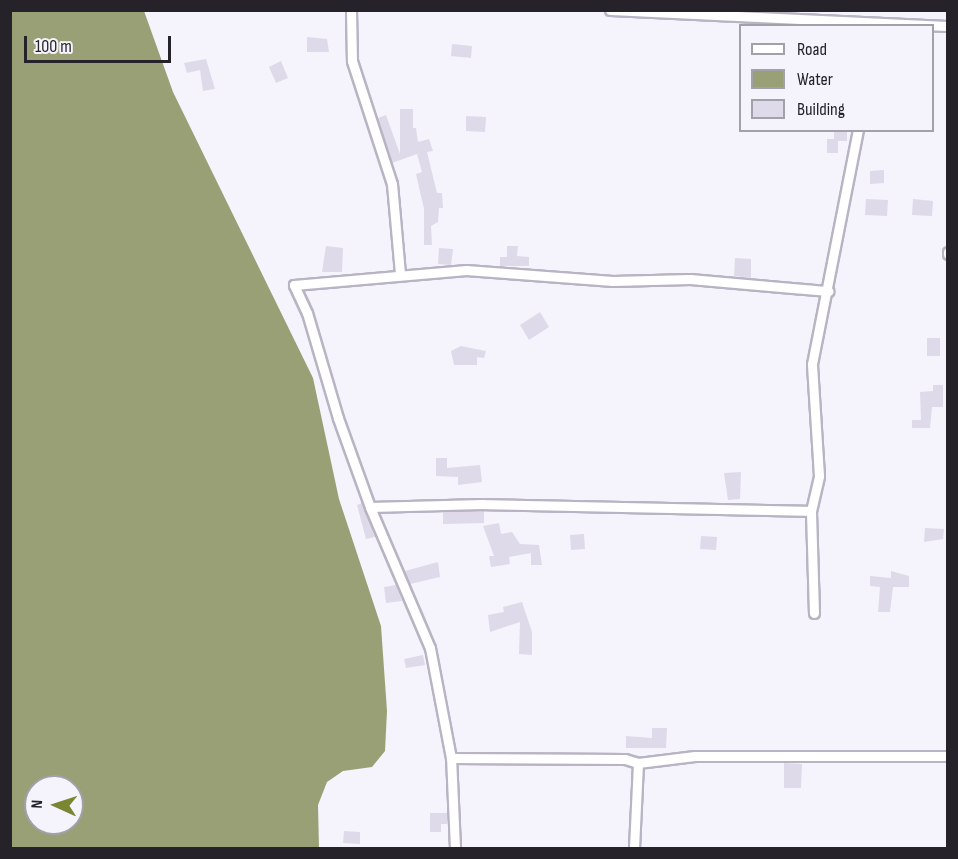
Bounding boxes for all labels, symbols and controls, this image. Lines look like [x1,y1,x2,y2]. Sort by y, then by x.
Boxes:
scale bar [27,24,174,62]
legend [739,24,934,132]
text: 100 m [35,36,72,57]
text: Road [797,39,827,60]
text: Water [797,69,833,90]
text: Building [797,99,845,120]
north arrow [24,775,84,835]
text: N [28,799,47,809]

